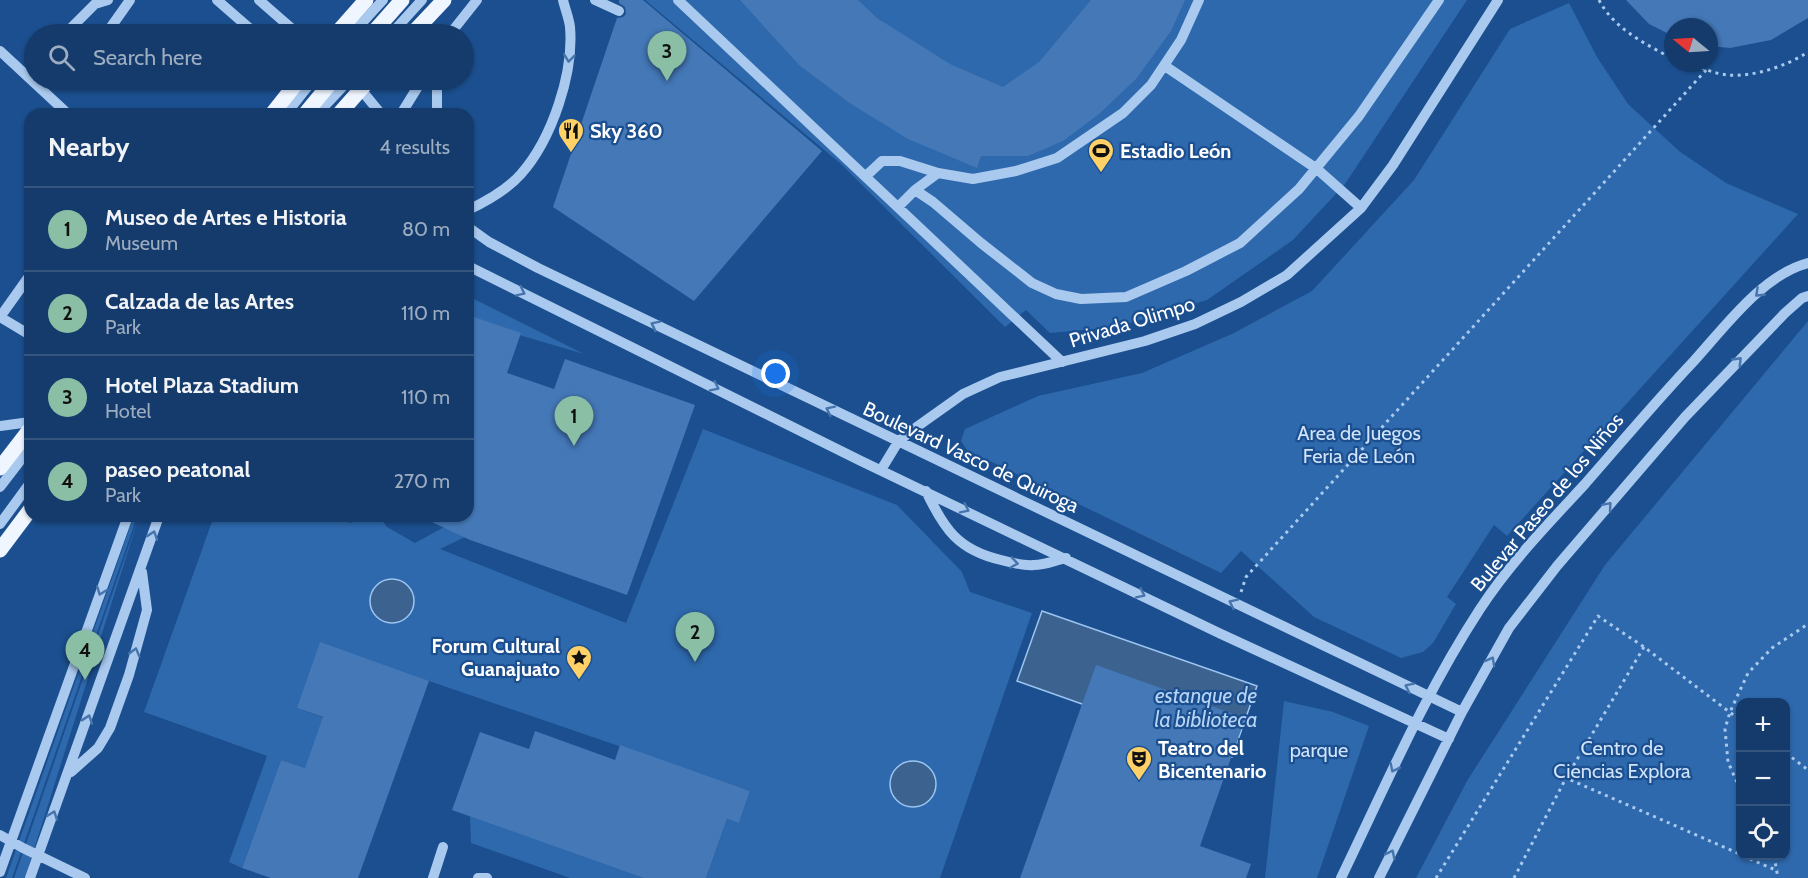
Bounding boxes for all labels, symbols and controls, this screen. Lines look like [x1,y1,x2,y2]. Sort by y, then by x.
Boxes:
north arrow [1664,18,1718,72]
search box [24,24,474,90]
pin: 3 [648,32,686,81]
icon: search [45,41,78,74]
text: Search here [93,44,202,71]
one-way arrow [563,53,575,62]
restaurant icon: Sky 360 [556,116,586,154]
place label: Sky 360 [590,119,663,143]
text: Nearby [48,131,129,163]
text: 4 results [379,135,450,159]
sports icon: Estadio León [1086,136,1116,174]
place label: Estadio León [1120,139,1231,163]
text: Museo de Artes e Historia [105,204,347,231]
text: 1 [64,217,71,241]
text: 80 m [402,217,450,241]
text: Museum [105,231,178,255]
one-way arrow [514,284,525,296]
one-way arrow [1755,286,1765,297]
text: Calzada de las Artes [105,288,294,315]
street label: Privada Olimpo [1066,291,1198,353]
text: 2 [62,301,73,325]
text: 110 m [401,301,450,325]
text: Park [105,315,141,339]
one-way arrow [650,321,661,333]
one-way arrow [1731,358,1742,369]
your location [761,359,790,388]
text: Hotel Plaza Stadium [105,372,299,399]
one-way arrow [708,379,719,391]
text: 3 [62,385,73,409]
text: 110 m [401,385,450,409]
pin: 1 [554,396,594,446]
street label: Boulevard Vasco de Quiroga [859,396,1083,518]
text: Hotel [105,399,151,423]
one-way arrow [826,406,837,418]
street label: Bulevar Paseo de los Niños [1466,408,1628,596]
park label: Area de Juegos Feria de León [1297,421,1421,468]
text: paseo peatonal [105,456,250,483]
text: 4 [61,469,74,493]
text: 270 m [394,469,450,493]
text: Park [105,483,141,507]
one-way arrow [959,502,970,514]
one-way arrow [1601,502,1612,513]
one-way arrow [145,530,158,541]
one-way arrow [1009,556,1019,568]
one-way arrow [96,585,109,596]
one-way arrow [1134,587,1145,599]
one-way arrow [1229,599,1240,611]
pin: 2 [676,612,714,662]
pin: 4 [66,630,104,680]
place label: Forum Cultural Guanajuato [432,634,560,681]
place icon: Forum Cultural Guanajuato [564,643,594,681]
one-way arrow [128,647,141,657]
one-way arrow [1484,657,1495,667]
water label: estanque de la biblioteca [1154,683,1258,732]
one-way arrow [1405,683,1416,695]
map controls [1736,698,1790,860]
button: + [1736,698,1790,752]
one-way arrow [81,714,94,725]
place label: Teatro del Bicentenario [1158,736,1266,783]
park label: Centro de Ciencias Explora [1553,736,1691,783]
park label: parque [1290,738,1348,762]
theatre icon: Teatro del Bicentenario [1124,744,1154,782]
button: − [1736,752,1790,806]
one-way arrow [1390,762,1401,773]
button: locate [1736,806,1790,860]
one-way arrow [46,810,59,821]
one-way arrow [1384,849,1396,860]

